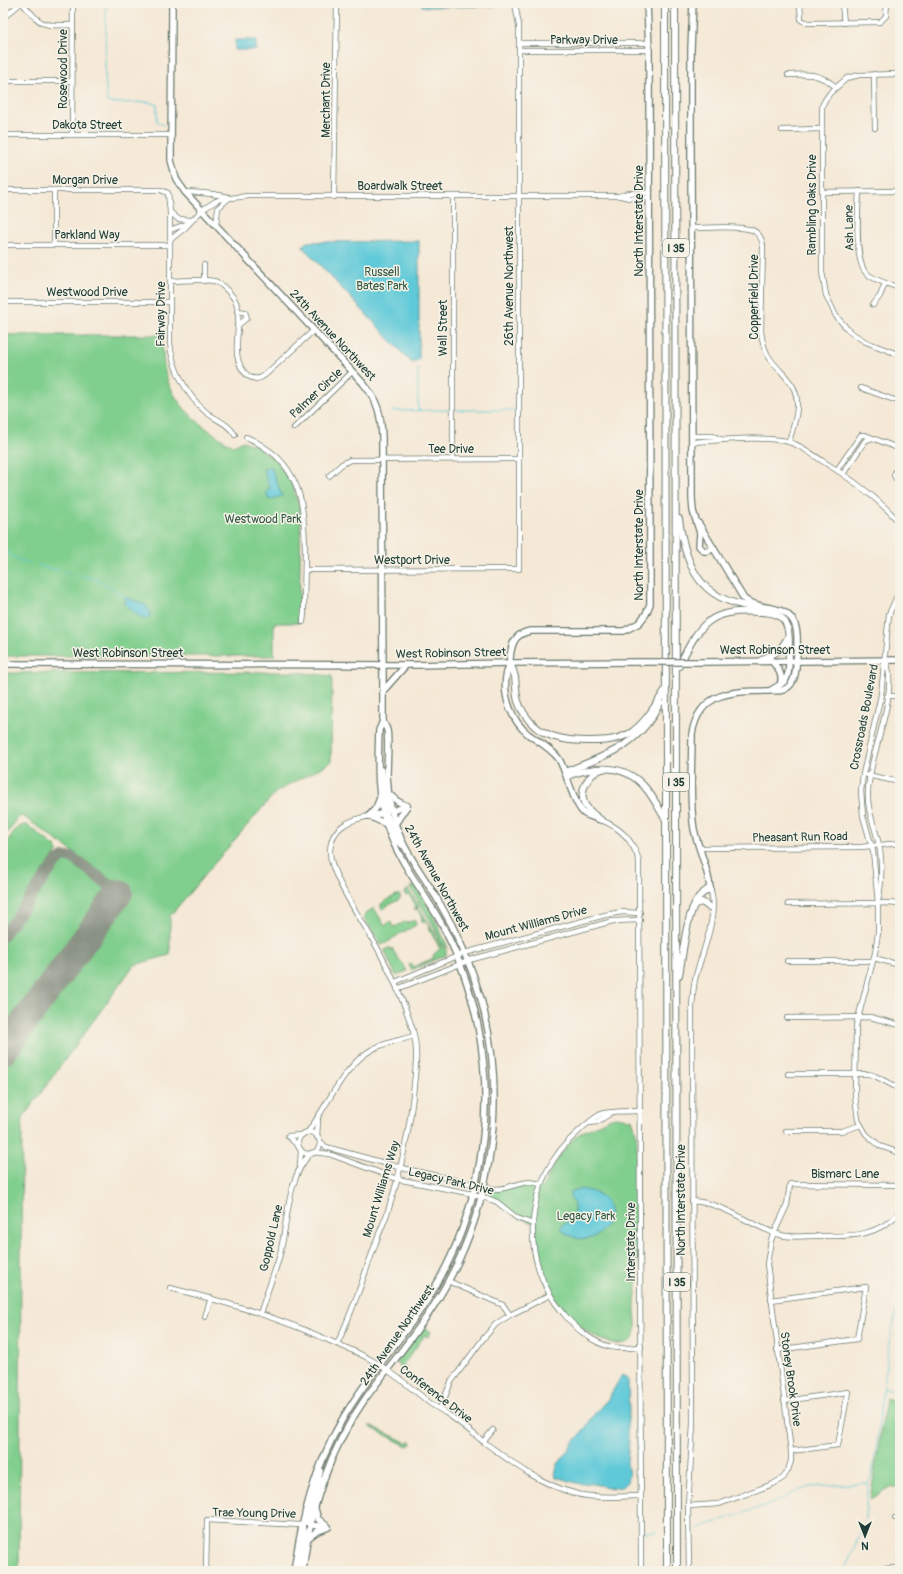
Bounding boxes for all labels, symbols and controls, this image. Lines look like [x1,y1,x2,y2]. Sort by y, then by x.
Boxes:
street label: Rosewood Drive [56,29,71,109]
street label: Parkway Drive [550,33,618,48]
street label: Merchant Drive [319,62,334,138]
street label: Dakota Street [52,118,122,133]
street label: Rambling Oaks Drive [805,154,820,256]
street label: North Interstate Drive [632,165,647,277]
street label: Morgan Drive [52,173,118,188]
street label: Boardwalk Street [357,179,443,194]
street label: Ash Lane [842,205,857,251]
street label: 26th Avenue Northwest [502,226,517,346]
street label: Parkland Way [54,228,120,243]
road number: I 35 [663,239,689,257]
street label: Copperfield Drive [747,254,762,340]
park label: Russell Bates Park [356,265,408,294]
street label: Fairway Drive [154,281,169,347]
street label: Westwood Drive [46,285,128,300]
street label: 24th Avenue Northwest [286,286,379,384]
street label: Wall Street [436,299,451,356]
street label: Palmer Circle [287,365,346,422]
street label: Tee Drive [428,442,474,457]
street label: North Interstate Drive [632,489,647,601]
park label: Westwood Park [225,512,301,527]
street label: Westport Drive [374,553,450,568]
street label: West Robinson Street [720,643,830,658]
street label: West Robinson Street [396,645,507,662]
street label: West Robinson Street [73,646,183,661]
street label: Crossroads Boulevard [847,663,882,771]
road number: I 35 [663,773,689,791]
street label: 24th Avenue Northwest [401,822,472,934]
street label: Pheasant Run Road [752,829,848,846]
street label: Mount Williams Drive [483,903,589,944]
street label: Mount Williams Way [360,1139,403,1239]
street label: North Interstate Drive [674,1144,689,1256]
street label: Legacy Park Drive [407,1164,495,1199]
street label: Bismarc Lane [811,1167,879,1182]
street label: Interstate Drive [624,1202,639,1282]
street label: Goppold Lane [256,1203,286,1273]
park label: Legacy Park [556,1209,616,1224]
road number: I 35 [664,1273,690,1291]
street label: 24th Avenue Northwest [357,1282,438,1389]
street label: Stoney Brook Drive [776,1331,805,1428]
street label: Conference Drive [396,1362,475,1427]
street label: Trae Young Drive [212,1505,296,1522]
north arrow [845,1516,885,1556]
text: N [861,1539,869,1552]

